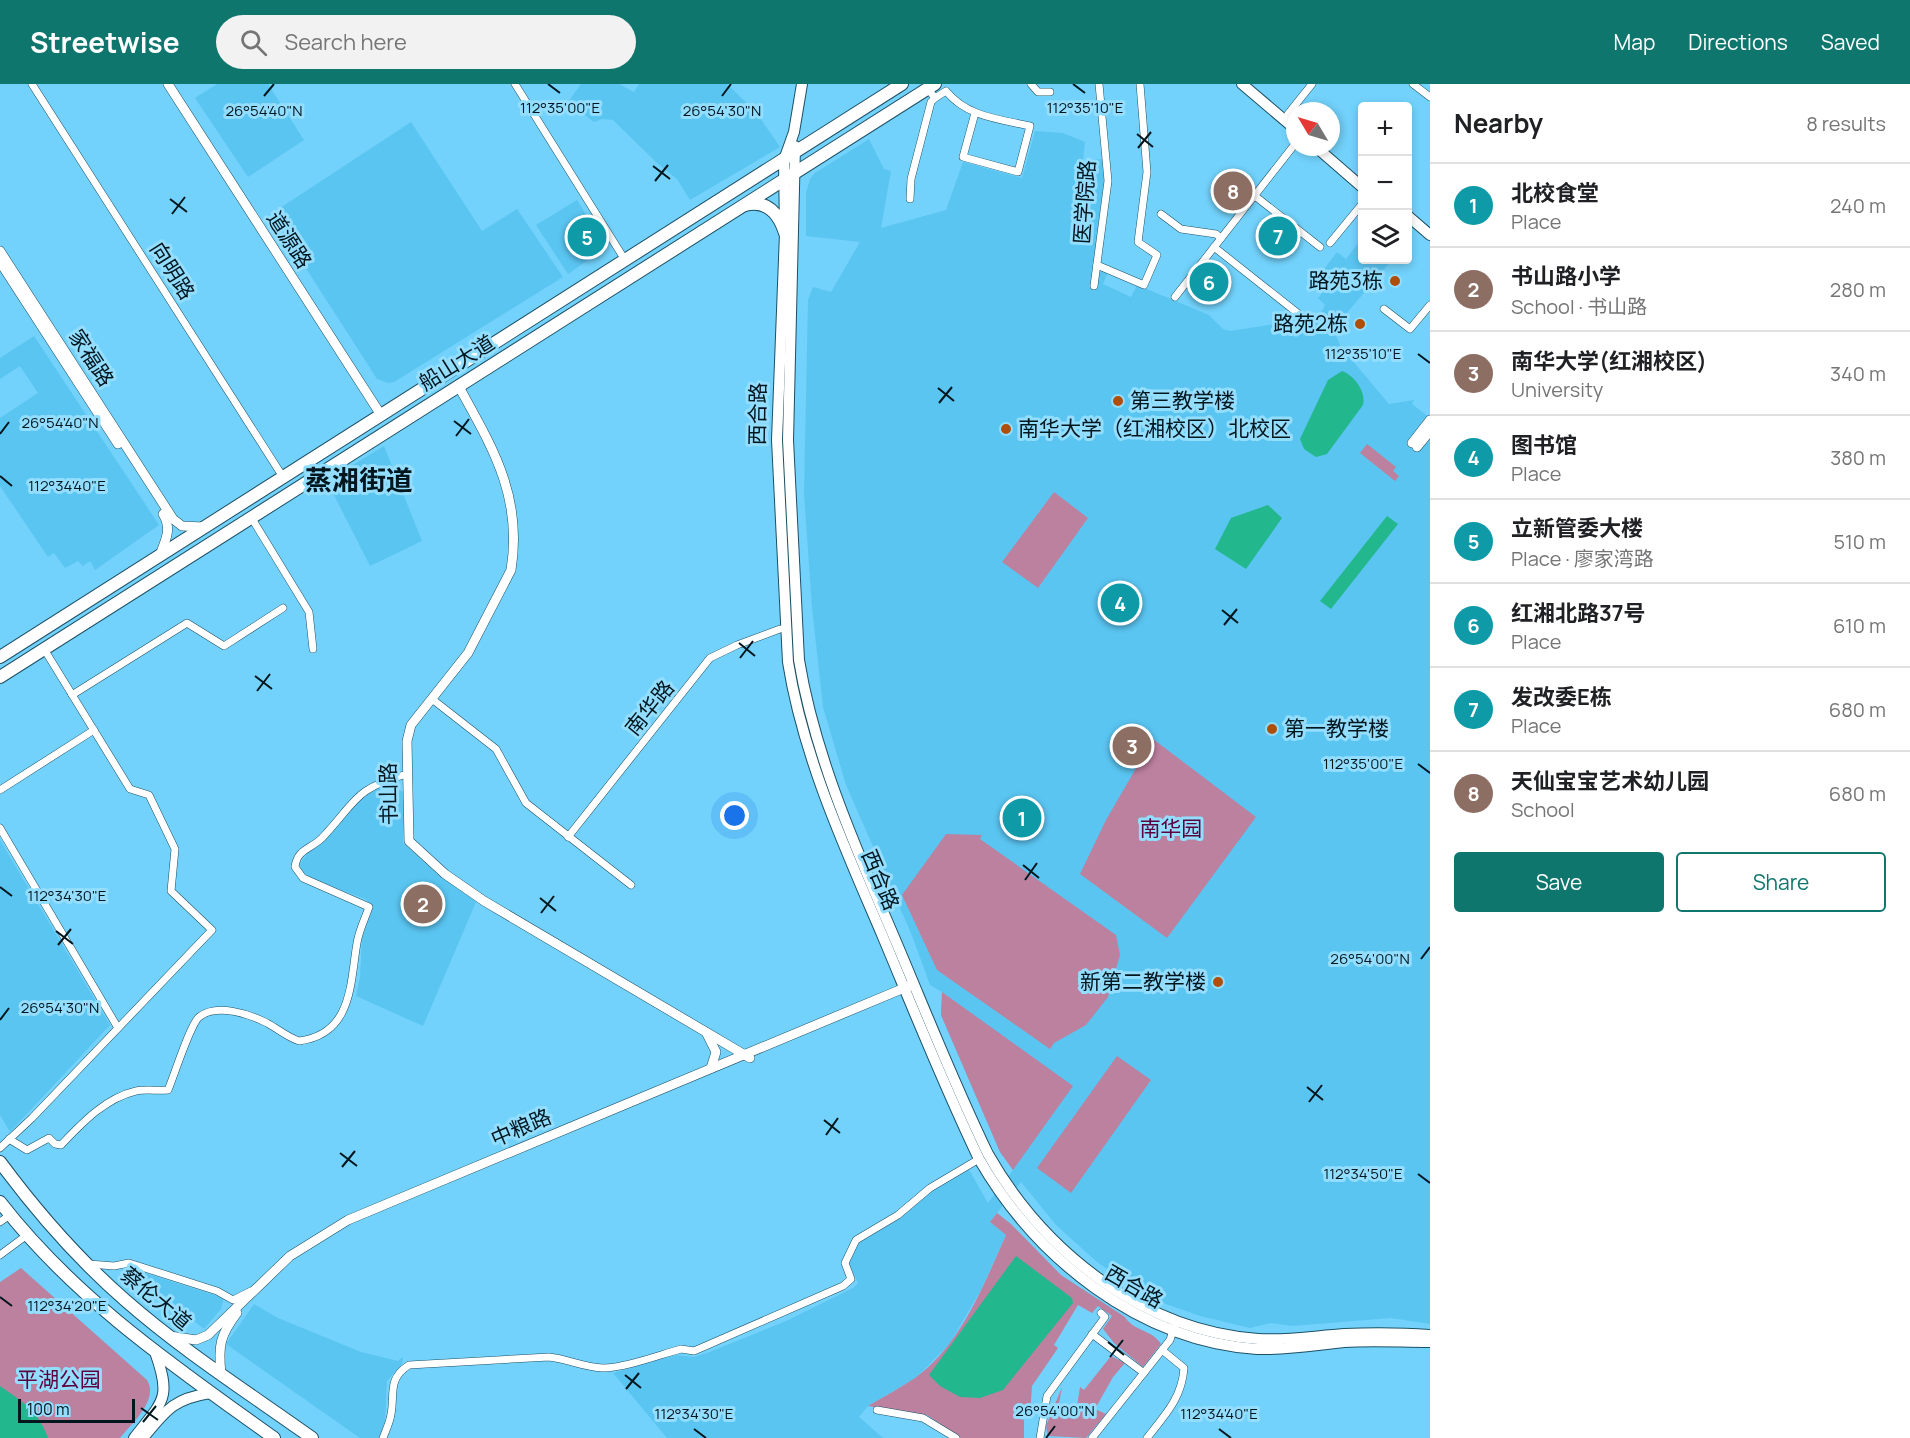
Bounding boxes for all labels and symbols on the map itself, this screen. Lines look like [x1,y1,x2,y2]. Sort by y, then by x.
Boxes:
text: 112°35'00"E [520,97,600,118]
text: 112°35'10"E [1047,97,1123,118]
text: 26°54'40"N [225,100,303,121]
text: 26°54'30"N [683,100,761,121]
north arrow [1286,102,1340,156]
street label: 医学院路 [1067,159,1101,245]
pin: 8 [1214,168,1252,214]
street label: 道源路 [261,205,319,273]
pin: 5 [568,214,606,260]
pin: 7 [1258,214,1298,258]
street label: 向明路 [144,236,201,305]
pin: 6 [1190,260,1228,304]
place label: 路苑3栋 [1308,266,1383,294]
marker: 路苑3栋 [1388,274,1402,288]
place label: 路苑2栋 [1273,309,1348,337]
marker: 路苑2栋 [1353,317,1367,331]
street label: 家福路 [63,323,121,391]
street label: 船山大道 [413,328,500,396]
text: 112°35'10"E [1325,343,1401,364]
street label: 西合路 [742,382,772,446]
place label: 第三教学楼 [1130,386,1235,414]
marker: 第三教学楼 [1111,394,1125,408]
text: 26°54'40"N [21,412,99,433]
place label: 南华大学（红湘校区）北校区 [1018,414,1291,442]
marker: 南华大学（红湘校区）北校区 [999,422,1013,436]
district label: 蒸湘街道 [305,461,413,498]
text: 112°34'40"E [28,475,106,496]
pin: 4 [1100,580,1140,626]
street label: 南华路 [619,674,680,741]
place label: 第一教学楼 [1284,714,1389,742]
marker: 第一教学楼 [1265,722,1279,736]
pin: 3 [1112,724,1152,768]
text: 112°35'00"E [1323,753,1403,774]
street label: 书山路 [373,762,403,826]
pin: 1 [1002,796,1042,840]
your location [720,801,749,830]
park label: 南华园 [1140,814,1203,842]
street label: 西合路 [856,845,906,914]
pin: 2 [404,882,442,926]
text: 112°34'30"E [28,885,106,906]
text: 26°54'00"N [1330,948,1410,969]
place label: 新第二教学楼 [1080,967,1206,995]
marker: 新第二教学楼 [1211,975,1225,989]
text: 26°54'30"N [21,997,99,1018]
street label: 中粮路 [486,1102,555,1152]
text: 112°34'50"E [1323,1163,1403,1184]
street label: 西合路 [1100,1258,1169,1314]
street label: 蔡伦大道 [115,1261,198,1336]
text: 112°34'20"E [27,1295,107,1316]
park label: 平湖公园 [17,1365,101,1393]
scale bar [18,1396,135,1424]
text: 26°54'00"N [1015,1400,1095,1421]
text: 112°34'30"E [655,1403,733,1424]
text: 112°34'40"E [1180,1403,1258,1424]

